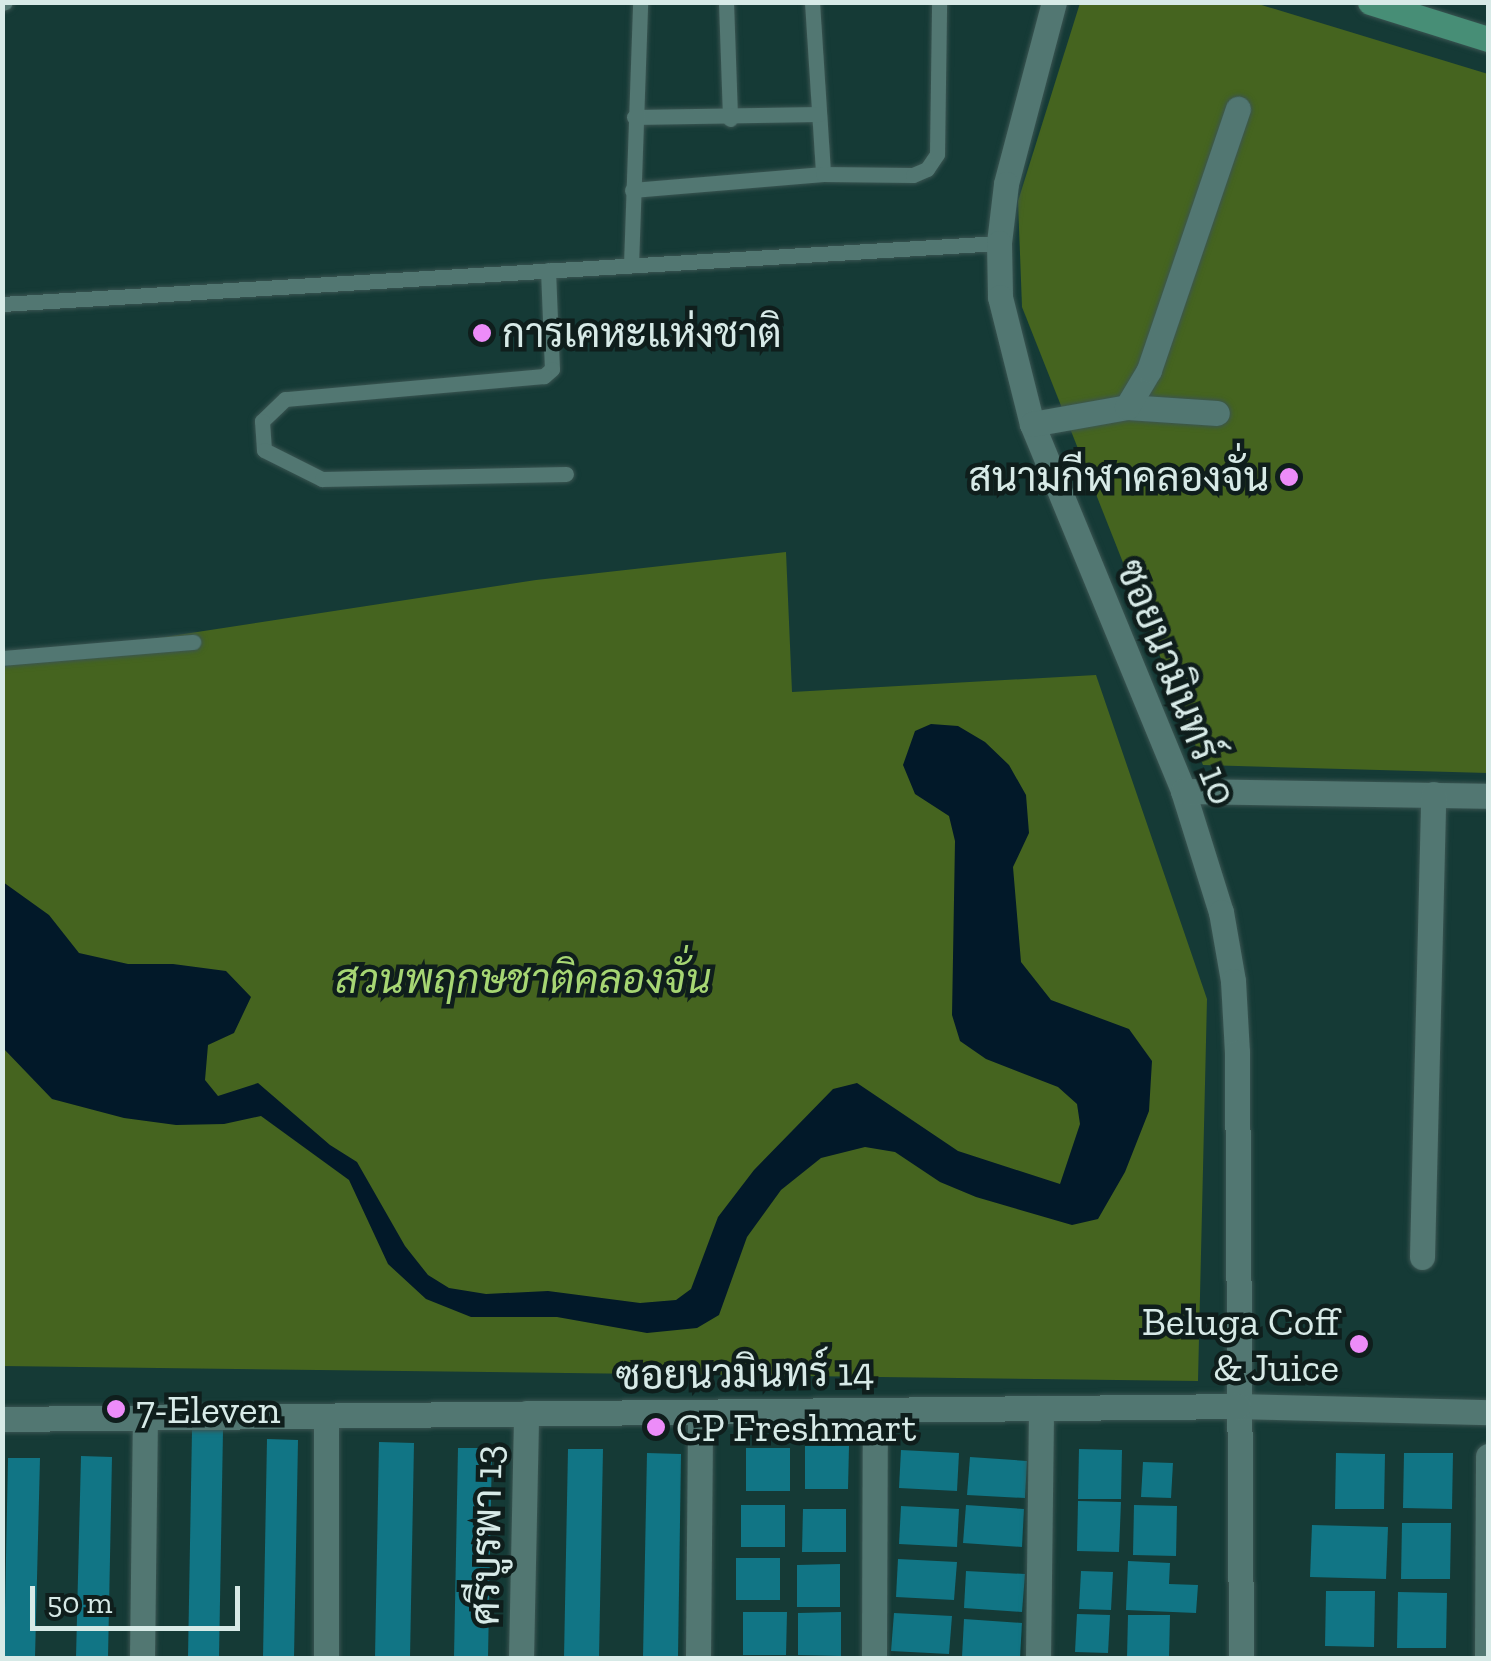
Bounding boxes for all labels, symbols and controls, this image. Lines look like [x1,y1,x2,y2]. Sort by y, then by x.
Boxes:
place label: การเคหะแห่งชาติ [502,309,782,357]
marker: การเคหะแห่งชาติ [471,322,493,344]
place label: สนามกีฬาคลองจั่น [968,453,1269,501]
marker: สนามกีฬาคลองจั่น [1278,466,1300,488]
street label: ซอยนวมินทร์ 10 [1106,552,1248,812]
park label: สวนพฤกษชาติคลองจั่น [335,955,711,1003]
place label: Beluga Coff & Juice [1142,1297,1339,1391]
marker: Beluga Coff & Juice [1348,1333,1370,1355]
street label: ซอยนวมินทร์ 14 [615,1347,875,1399]
place label: 7-Eleven [136,1385,281,1433]
marker: 7-Eleven [105,1398,127,1420]
place label: CP Freshmart [676,1403,917,1451]
marker: CP Freshmart [645,1416,667,1438]
street label: ศรีบูรพา 13 [460,1444,512,1626]
scale bar [35,1566,245,1628]
text: 50 m [47,1585,112,1621]

